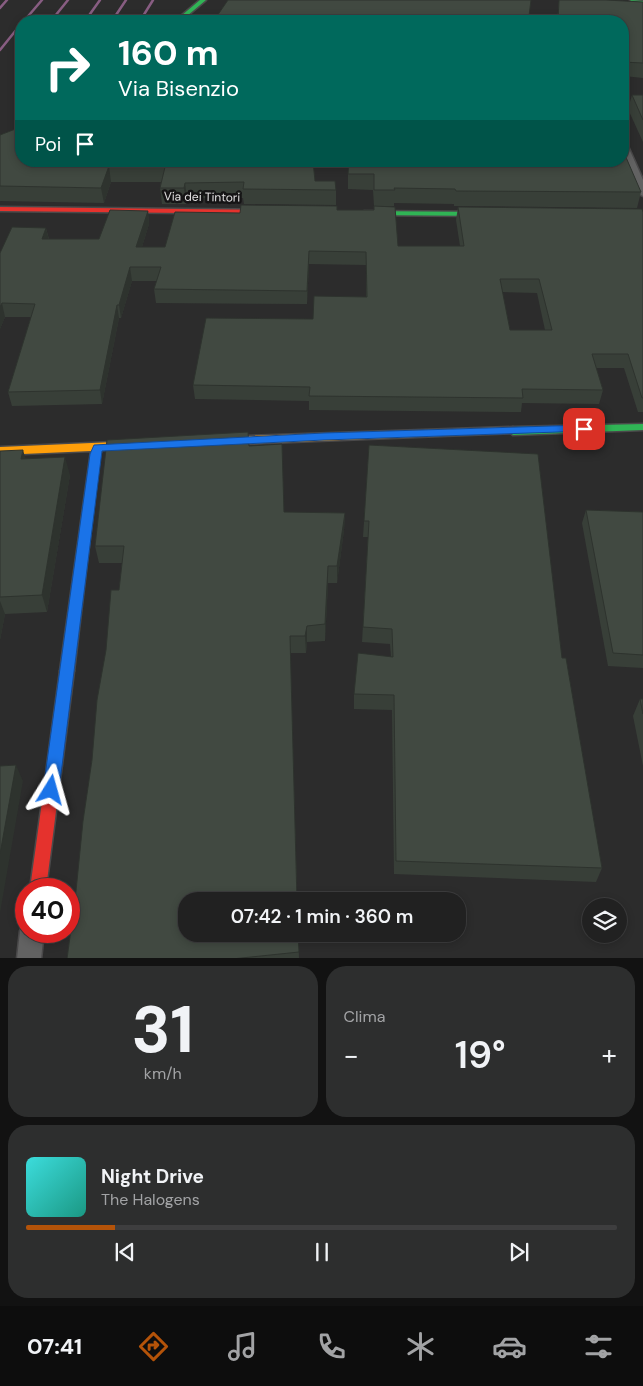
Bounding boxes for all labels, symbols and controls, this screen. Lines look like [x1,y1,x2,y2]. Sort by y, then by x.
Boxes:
text: 160 m [118,30,219,76]
icon: right [35,35,100,100]
text: Via Bisenzio [118,74,239,103]
icon: arrive [71,130,99,158]
text: Poi [35,132,61,157]
street label: Via dei Tintori [164,188,241,206]
pin [563,408,605,450]
icon: arrive [570,415,598,443]
position arrow [24,763,76,815]
speed limit sign: 40 [15,878,80,943]
map controls [582,898,627,943]
button: layers [582,898,627,943]
text: 07:42 · 1 min · 360 m [231,904,413,929]
text: 31 [132,988,194,1072]
text: Clima [344,1006,385,1027]
text: 19° [455,1030,506,1080]
text: − [344,1037,359,1074]
text: + [602,1037,617,1074]
text: km/h [144,1063,182,1084]
text: Night Drive [101,1164,204,1189]
text: The Halogens [101,1189,200,1210]
icon: previous [111,1238,139,1266]
icon: pause [308,1238,336,1266]
icon: next [505,1238,533,1266]
icon: directions [136,1329,171,1364]
icon: music [225,1329,260,1364]
icon: phone [314,1329,349,1364]
icon: climate [403,1329,438,1364]
icon: car [492,1329,527,1364]
icon: filters [581,1329,616,1364]
text: 07:41 [27,1332,82,1361]

